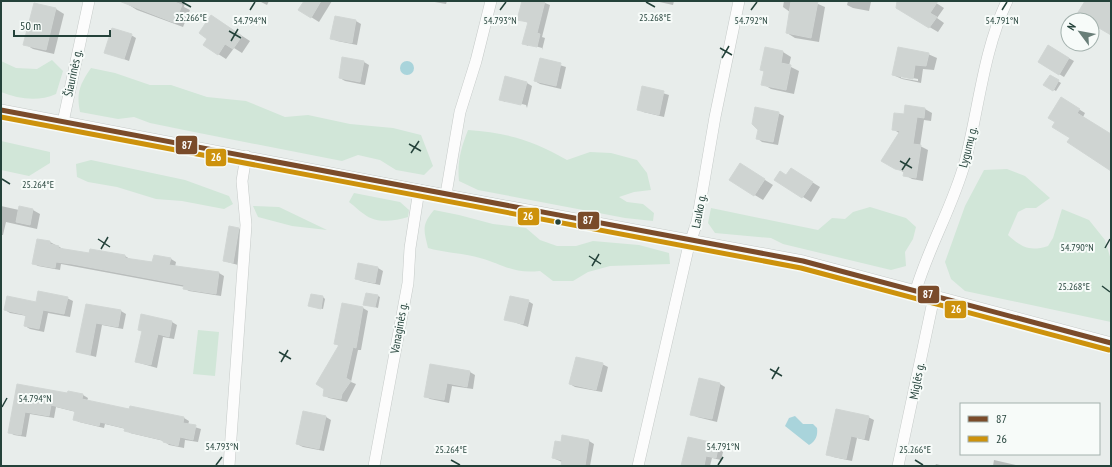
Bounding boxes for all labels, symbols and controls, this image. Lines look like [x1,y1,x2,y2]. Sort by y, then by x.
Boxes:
text: 25.266°E [175,11,207,24]
text: 25.268°E [639,11,671,24]
scale bar [14,12,110,38]
north arrow [1060,12,1100,52]
text: 54.794°N [233,14,267,27]
text: 54.793°N [483,14,517,27]
text: 54.792°N [734,14,768,27]
text: 54.791°N [985,14,1019,27]
text: 50 m [20,18,41,33]
text: N [1064,20,1079,33]
street label: Šiaurinės g. [60,48,85,98]
street label: Lygumų g. [955,125,980,169]
line badge: 87 [175,135,198,155]
text: 87 [182,138,192,152]
line badge: 26 [205,148,227,167]
text: 26 [211,150,221,164]
text: 25.264°E [22,178,54,191]
street label: Lauko g. [688,193,709,229]
line badge: 26 [517,207,540,226]
text: 26 [523,209,533,223]
line badge: 87 [577,211,600,230]
text: 87 [583,213,593,227]
unlabelled marker [553,217,563,227]
text: 54.790°N [1060,241,1094,254]
text: 25.268°E [1058,280,1090,293]
line badge: 87 [917,285,940,304]
text: 87 [923,287,933,301]
line badge: 26 [944,300,967,319]
street label: Vanaginės g. [386,301,410,356]
text: 26 [951,302,961,316]
street label: Miglės g. [906,361,927,401]
text: 54.794°N [18,392,52,405]
legend [960,403,1100,455]
text: 87 [996,411,1007,426]
text: 26 [996,431,1007,446]
text: 54.793°N [205,440,239,453]
text: 54.791°N [706,440,740,453]
text: 25.264°E [435,443,467,456]
text: 25.266°E [899,443,931,456]

